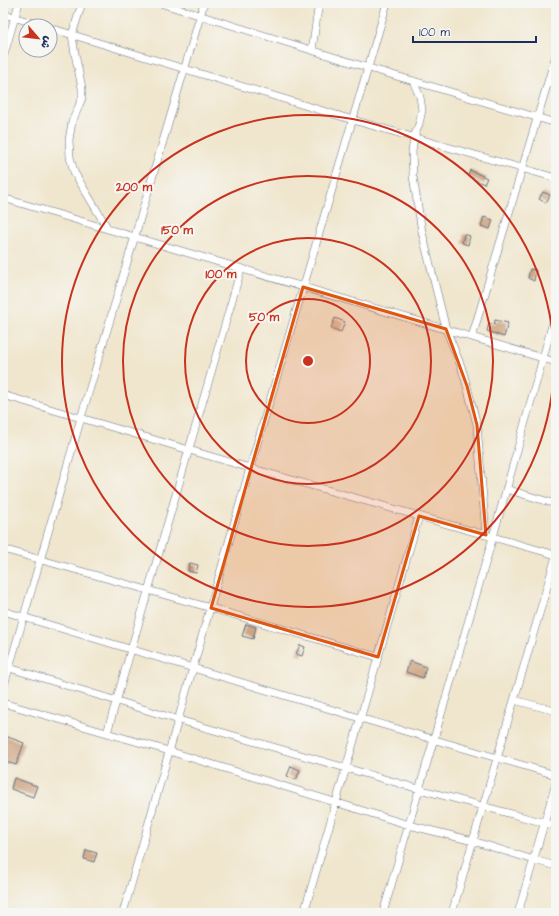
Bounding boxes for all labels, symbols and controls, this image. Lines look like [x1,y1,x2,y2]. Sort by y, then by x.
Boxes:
north arrow [18,18,58,58]
scale bar [413,18,536,44]
text: 100 m [419,24,450,41]
text: ش [37,34,56,51]
text: 200 m [115,179,153,196]
text: 150 m [161,222,194,239]
text: 100 m [206,266,237,283]
text: 50 m [249,309,280,326]
centre of rings [301,354,315,368]

